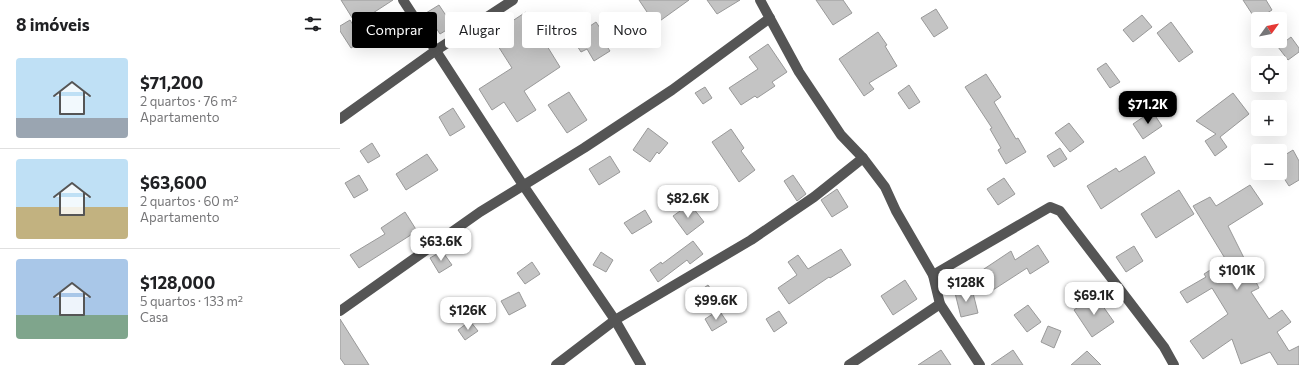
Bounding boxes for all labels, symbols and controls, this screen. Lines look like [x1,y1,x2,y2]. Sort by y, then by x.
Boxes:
chip: Comprar [352,12,437,48]
chip: Alugar [445,12,514,48]
chip: Filtros [522,12,591,48]
chip: Novo [599,12,661,48]
north arrow [1251,12,1287,48]
map controls [1251,12,1287,180]
icon: filters [302,13,324,35]
text: 8 imóveis [16,14,90,35]
button: locate [1251,56,1287,92]
text: $71,200 [140,72,203,93]
icon: home [48,74,96,122]
pin: $71.2K [1115,91,1181,125]
text: 2 quartos · 76 m² [140,93,237,109]
text: $71.2K [1128,96,1168,112]
button: + [1251,100,1287,136]
text: Apartamento [140,109,219,125]
button: − [1251,144,1287,180]
text: $63,600 [140,172,207,193]
icon: home [48,175,96,223]
pin: $82.6K [655,185,721,219]
text: $82.6K [666,190,710,206]
text: 2 quartos · 60 m² [140,193,239,209]
text: Apartamento [140,209,219,225]
pin: $63.6K [408,228,474,262]
text: $63.6K [419,233,463,249]
pin: $101K [1209,257,1265,291]
text: $101K [1219,262,1255,278]
pin: $128K [938,269,994,303]
text: $128,000 [140,272,215,293]
text: $128K [947,274,985,290]
icon: home [48,275,96,323]
pin: $69.1K [1061,282,1127,316]
pin: $99.6K [683,287,749,321]
text: $69.1K [1074,287,1114,303]
text: $99.6K [694,292,738,308]
text: 5 quartos · 133 m² [140,293,243,309]
pin: $126K [440,297,496,331]
text: $126K [449,302,487,318]
text: Casa [140,309,168,325]

